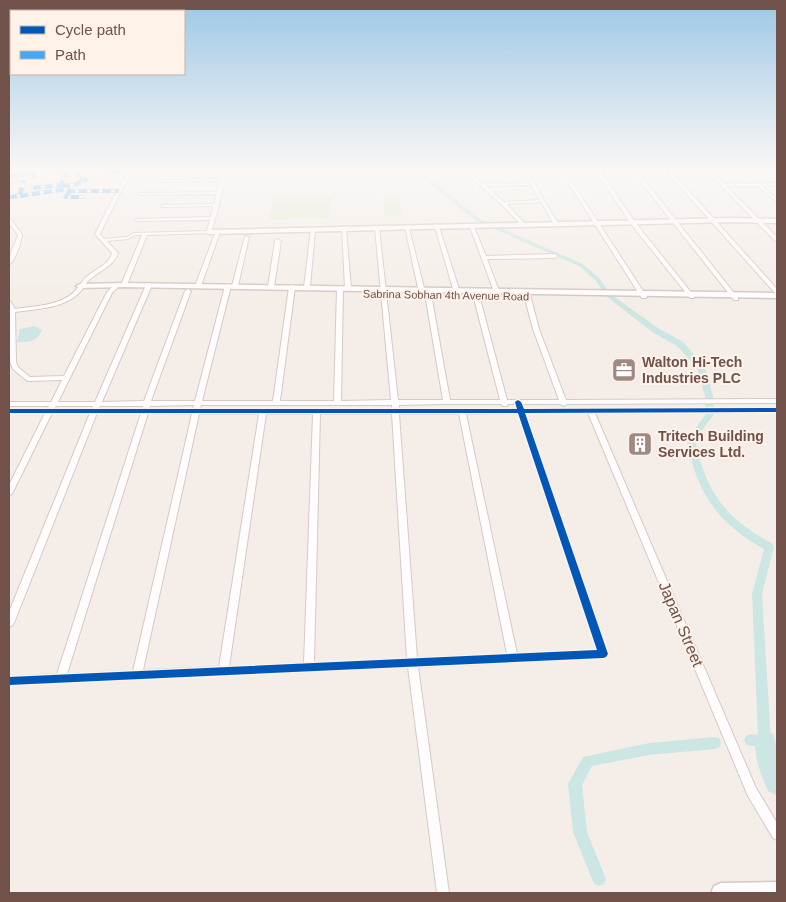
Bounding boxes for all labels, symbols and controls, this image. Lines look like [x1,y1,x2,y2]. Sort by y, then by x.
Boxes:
legend [10,10,185,75]
text: Cycle path [55,21,126,38]
text: Path [55,46,86,63]
street label: Sabrina Sobhan 4th Avenue Road [363,288,529,302]
place label: Walton Hi-Tech Industries PLC [642,354,742,386]
office icon: Walton Hi-Tech Industries PLC [611,357,637,383]
place label: Tritech Building Services Ltd. [658,428,764,460]
building icon: Tritech Building Services Ltd. [627,431,653,457]
street label: Japan Street [655,579,707,670]

